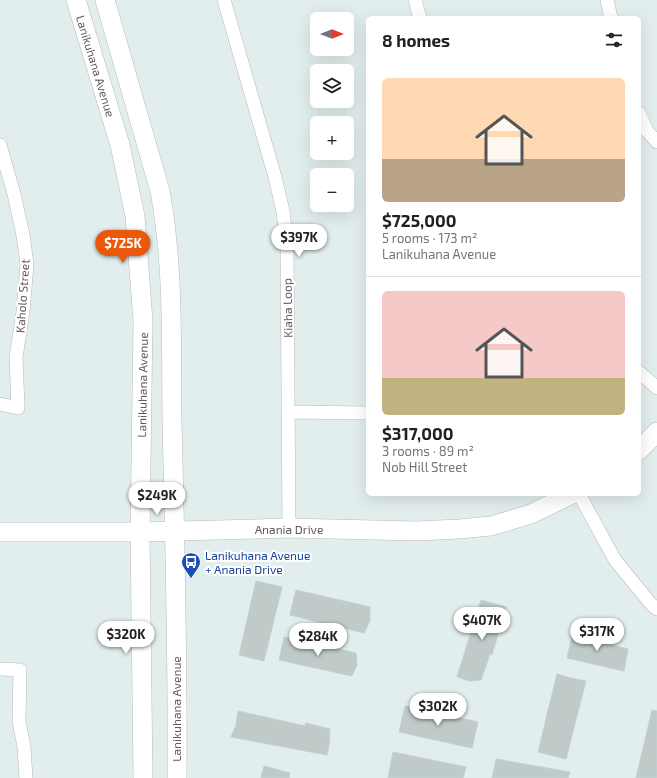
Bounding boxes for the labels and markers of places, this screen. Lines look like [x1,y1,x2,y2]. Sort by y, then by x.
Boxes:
pin: $397K [271,224,327,258]
pin: $725K [95,230,151,264]
pin: $249K [129,482,185,516]
place label: Lanikuhana Avenue + Anania Drive [205,548,310,576]
bus stop icon: Lanikuhana Avenue + Anania Drive [180,551,202,579]
pin: $407K [454,607,510,641]
pin: $317K [569,618,625,652]
pin: $320K [98,621,154,655]
pin: $284K [290,623,346,657]
pin: $302K [410,693,466,727]

